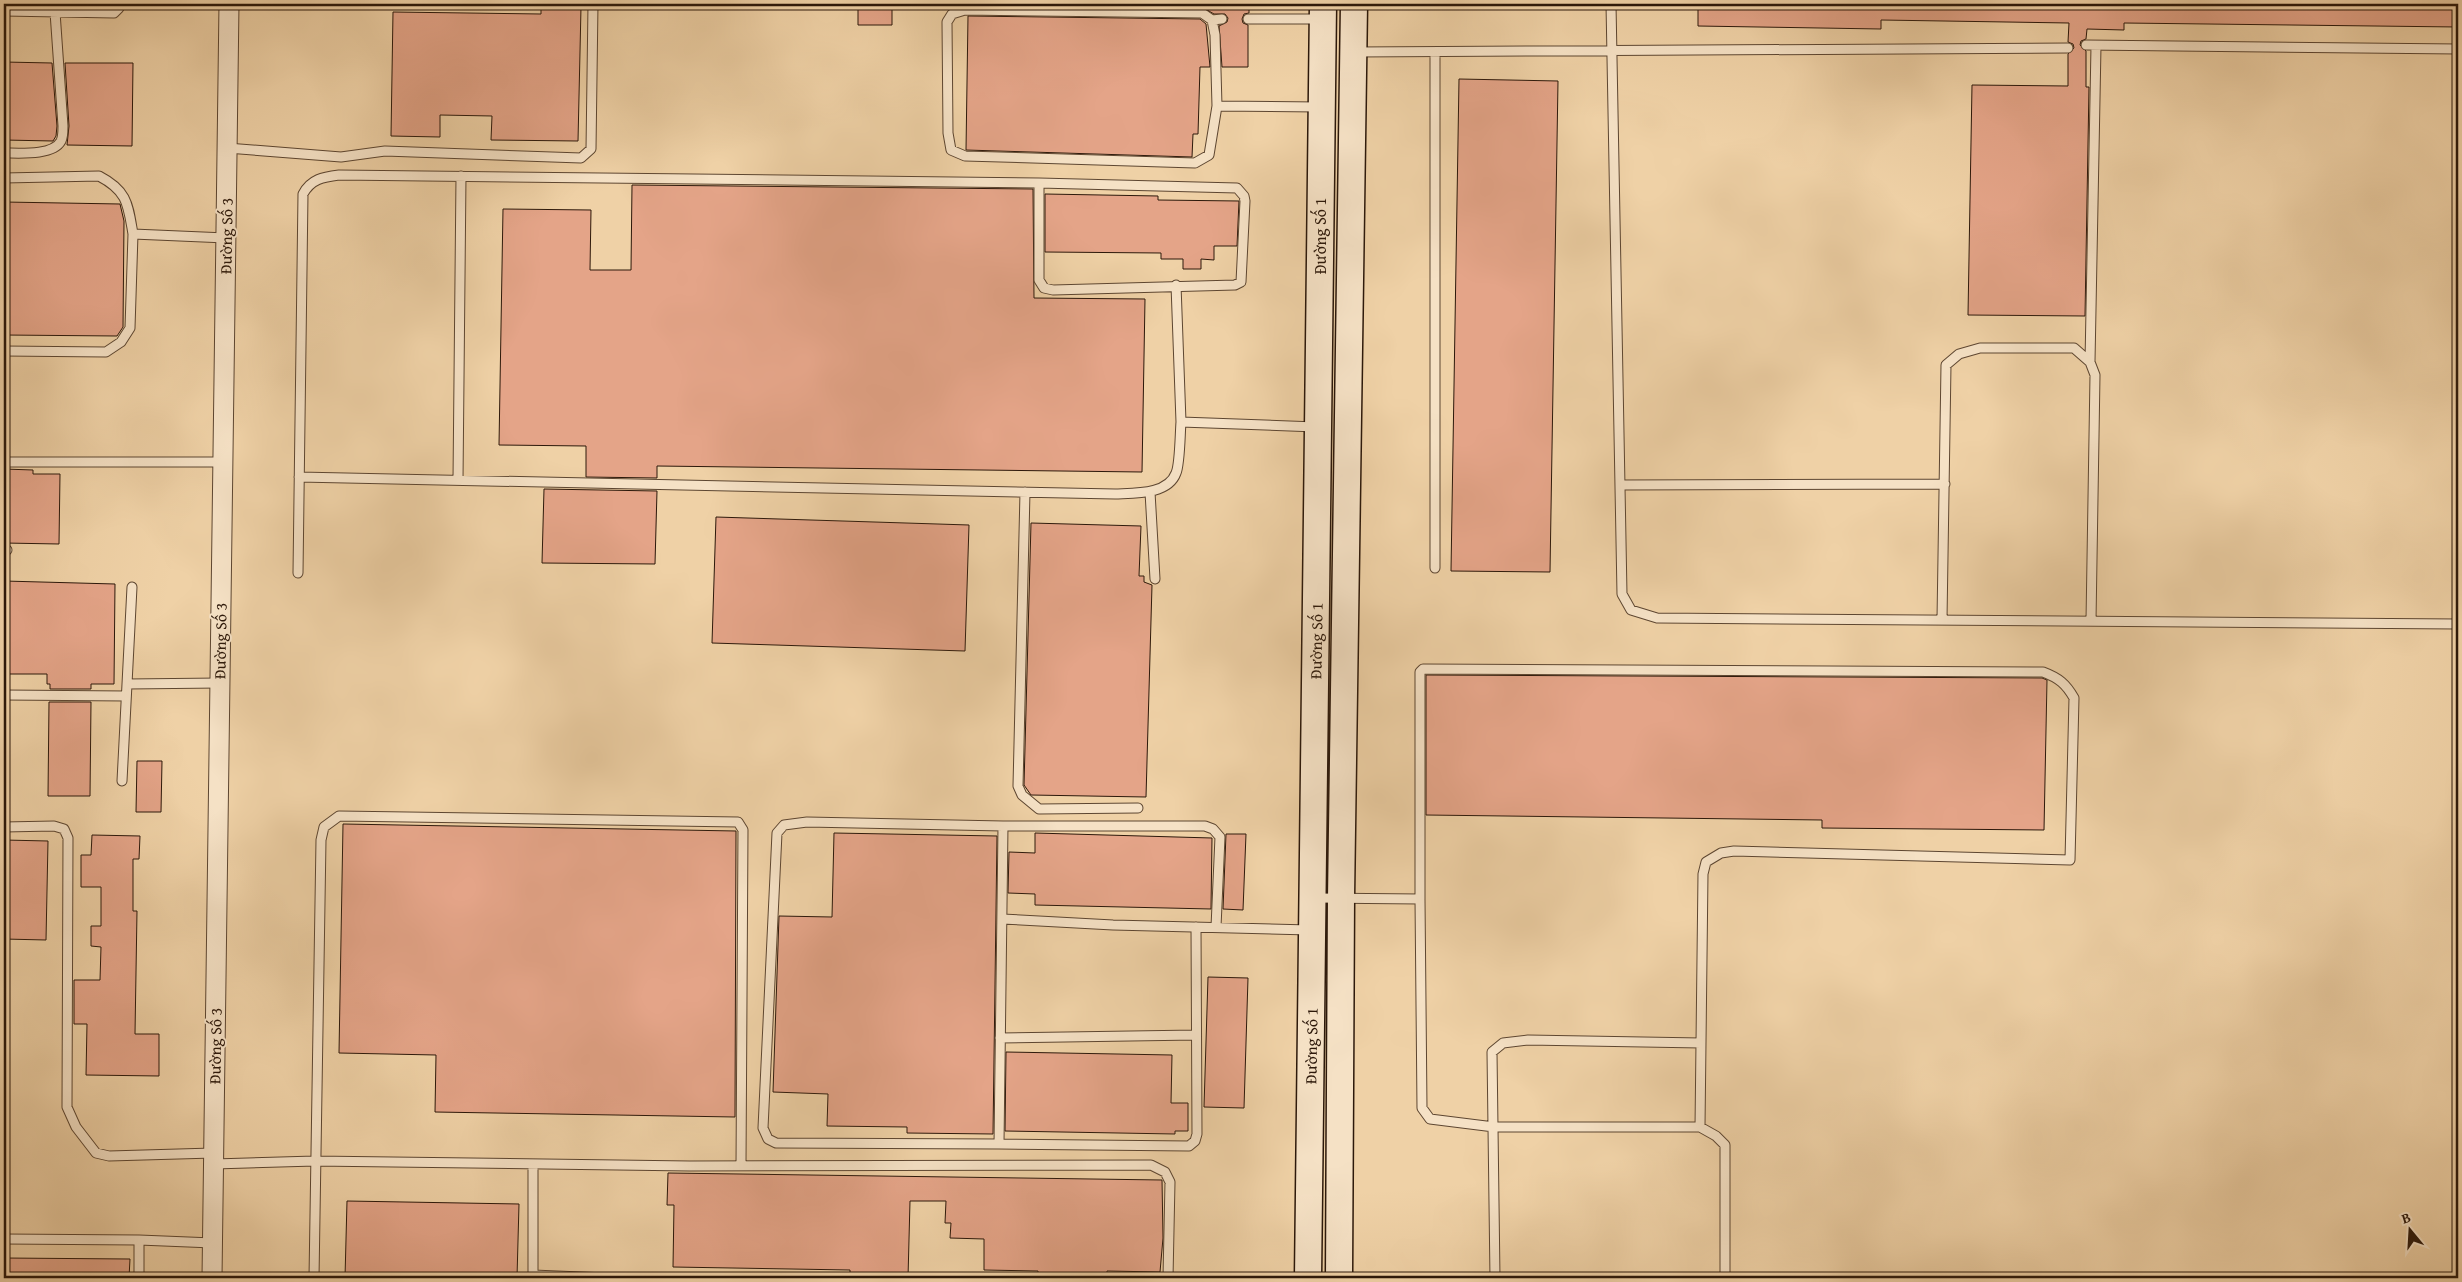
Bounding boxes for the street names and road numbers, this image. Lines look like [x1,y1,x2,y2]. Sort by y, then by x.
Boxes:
street label: Đường Số 3 [213,198,239,274]
street label: Đường Số 1 [1308,198,1332,274]
street label: Đường Số 3 [207,603,233,679]
street label: Đường Số 1 [1303,603,1329,679]
street label: Đường Số 3 [202,1008,228,1084]
street label: Đường Số 1 [1298,1008,1324,1084]

